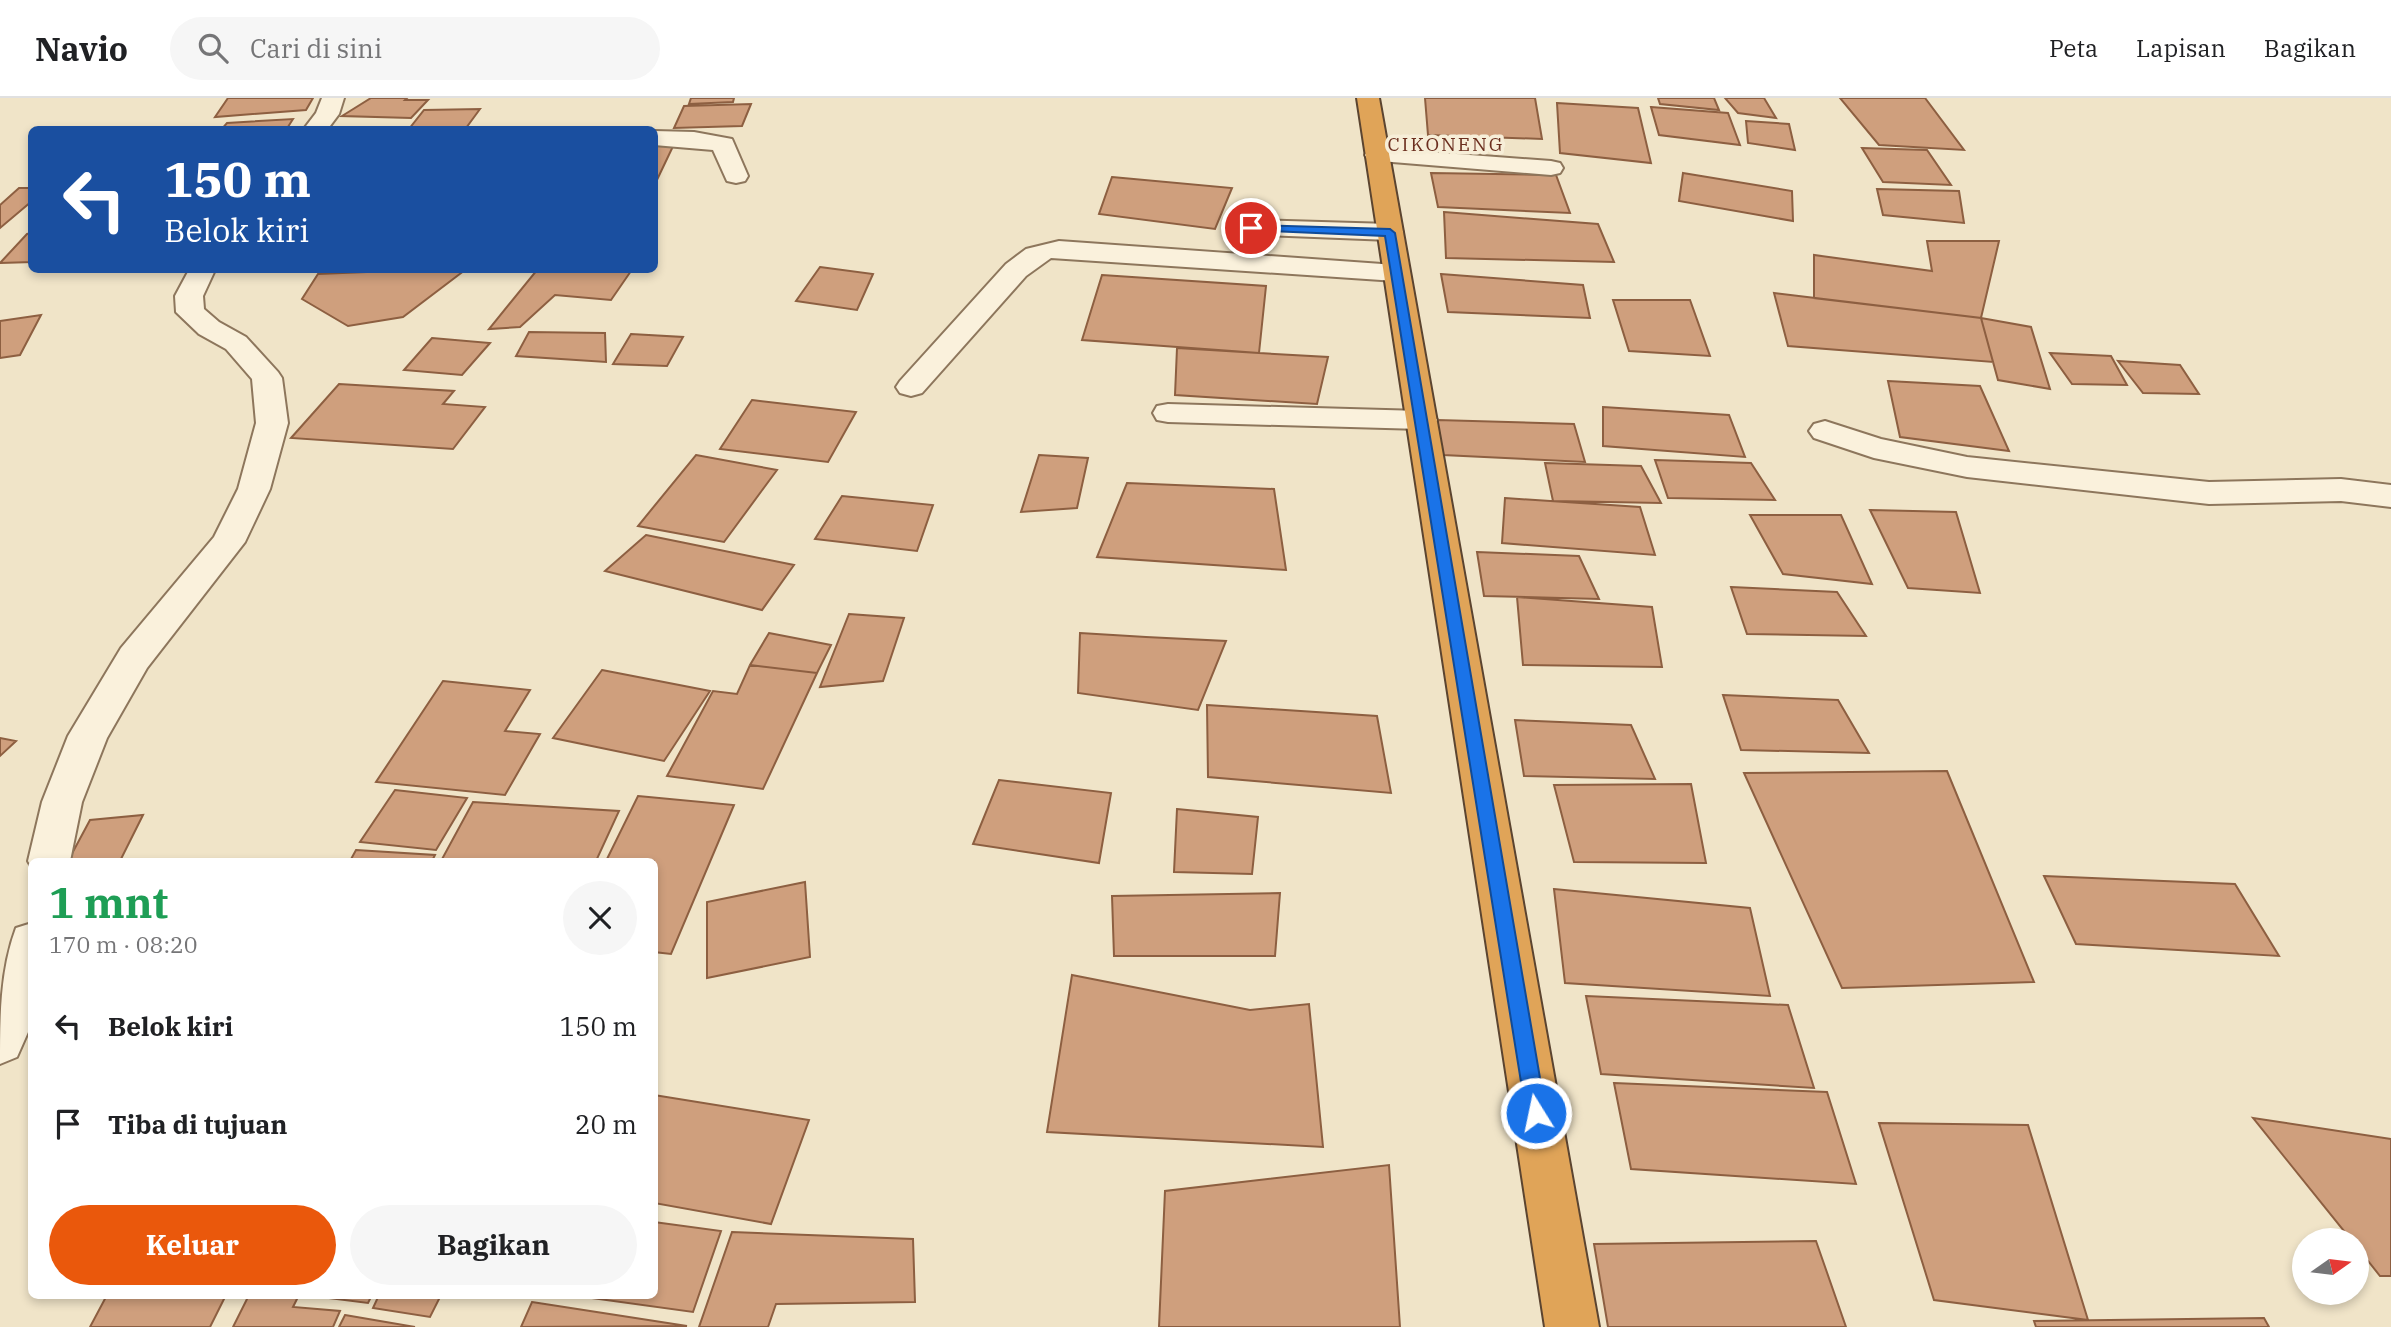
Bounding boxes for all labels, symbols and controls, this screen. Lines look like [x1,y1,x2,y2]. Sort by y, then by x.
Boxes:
search box [170,17,660,80]
text: Navio [35,27,128,70]
icon: search [194,29,232,67]
text: Cari di sini [250,31,382,65]
text: Peta [2049,32,2098,64]
text: Lapisan [2136,32,2226,64]
text: Bagikan [2264,32,2356,64]
district label: CIKONENG [1388,132,1504,156]
text: 150 m [164,147,311,210]
icon: left [49,154,140,245]
pin [1221,198,1281,258]
text: Belok kiri [164,209,309,251]
icon: arrive [1232,209,1270,247]
text: 1 mnt [49,875,168,930]
button: close [563,881,637,955]
text: 170 m · 08:20 [49,929,198,959]
icon: left [49,1007,87,1045]
text: Belok kiri [108,1009,233,1043]
text: 150 m [559,1009,637,1043]
position arrow [1499,1076,1573,1150]
icon: arrive [49,1105,87,1143]
text: Tiba di tujuan [108,1107,288,1141]
text: 20 m [575,1107,637,1141]
button: Keluar [49,1205,336,1285]
button: Bagikan [350,1205,637,1285]
north arrow [2292,1228,2370,1306]
map controls [2292,1228,2369,1305]

